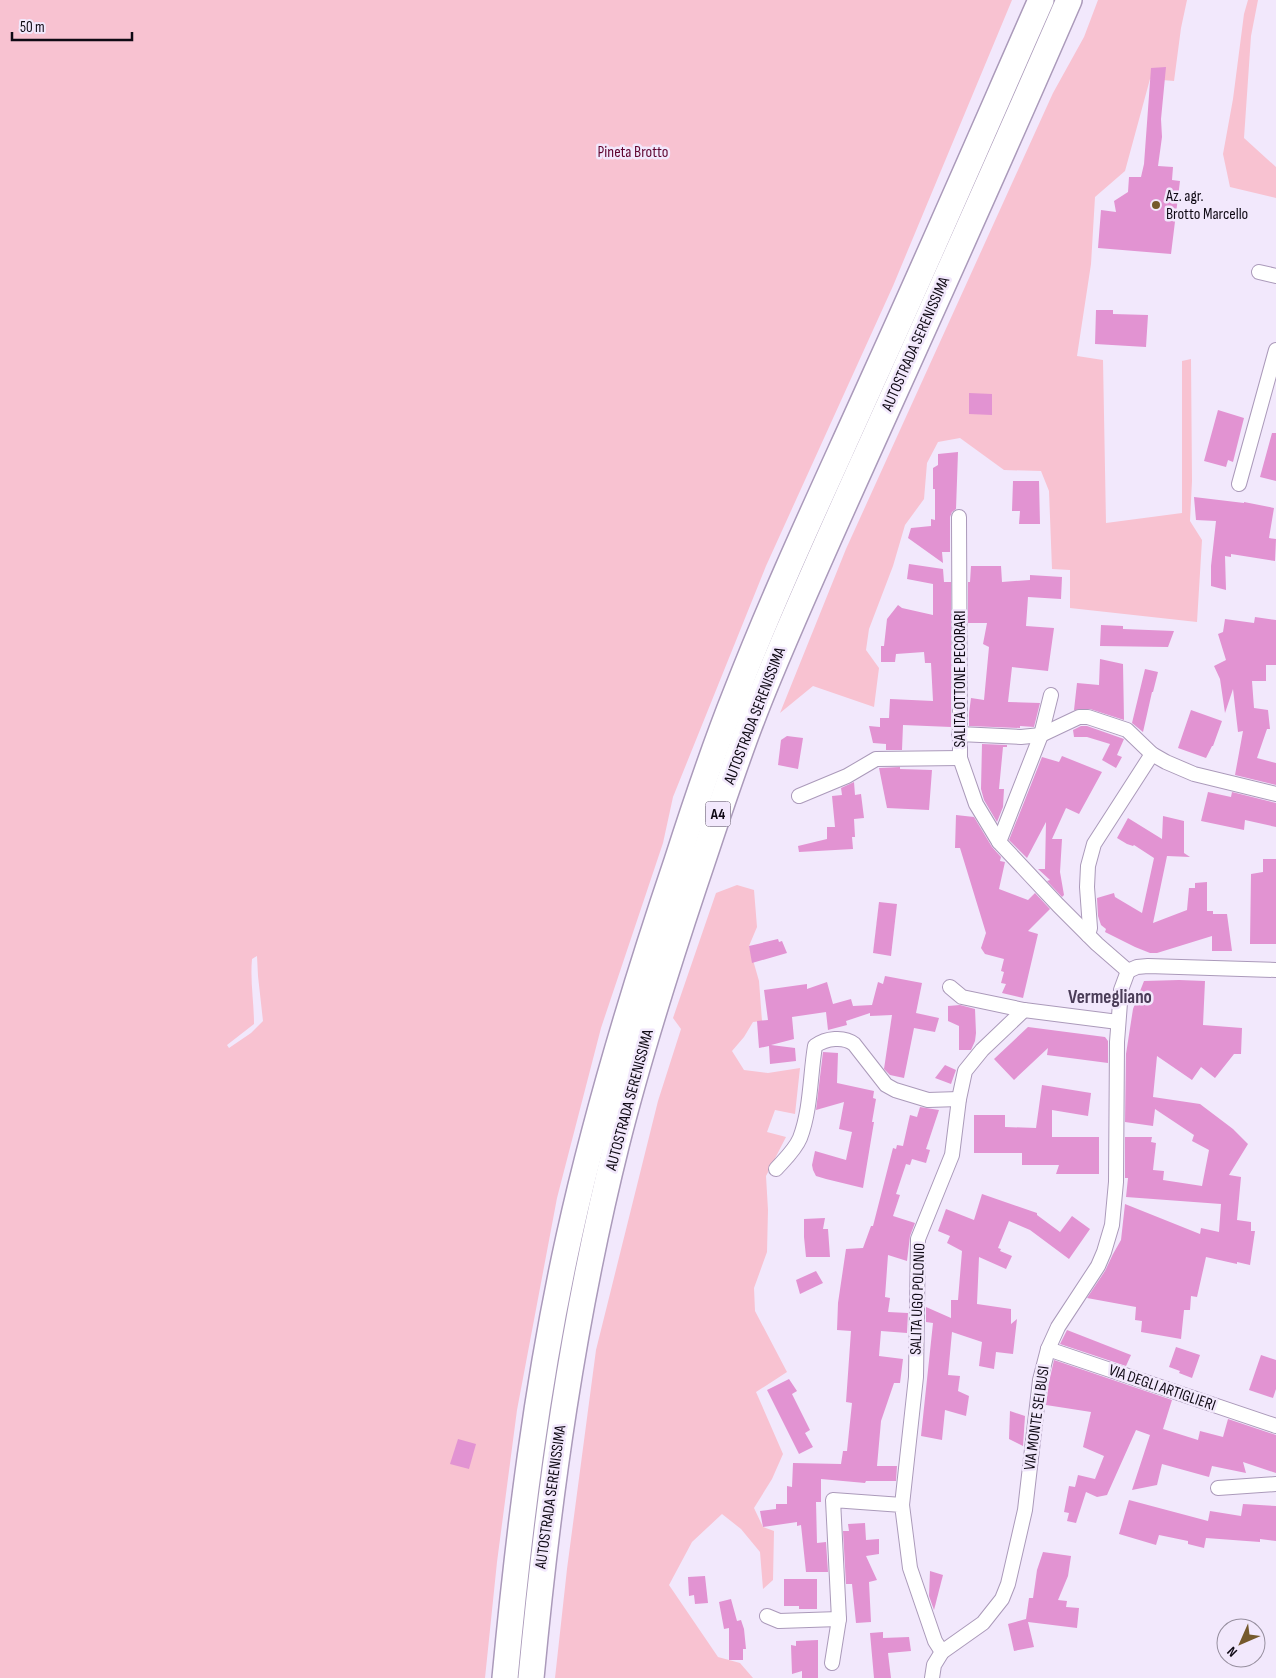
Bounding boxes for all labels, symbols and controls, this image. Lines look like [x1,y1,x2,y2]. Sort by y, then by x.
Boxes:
scale bar [12,10,132,42]
text: 50 m [20,18,45,37]
park label: Pineta Brotto [598,143,668,162]
place label: Az. agr. Brotto Marcello [1165,187,1248,224]
marker: Az. agr. Brotto Marcello [1150,199,1162,211]
street label: AUTOSTRADA SERENISSIMA [877,274,954,415]
street label: SALITA OTTONE PECORARI [951,610,970,748]
street label: AUTOSTRADA SERENISSIMA [720,645,790,788]
road number: A4 [706,802,730,826]
district label: Vermegliano [1068,986,1152,1009]
street label: AUTOSTRADA SERENISSIMA [602,1027,658,1173]
street label: SALITA UGO POLONIO [907,1243,929,1355]
street label: VIA DEGLI ARTIGLIERI [1106,1361,1218,1415]
street label: VIA MONTE SEI BUSI [1020,1365,1054,1471]
street label: AUTOSTRADA SERENISSIMA [531,1424,571,1571]
north arrow [1216,1618,1266,1668]
text: N [1224,1643,1241,1660]

